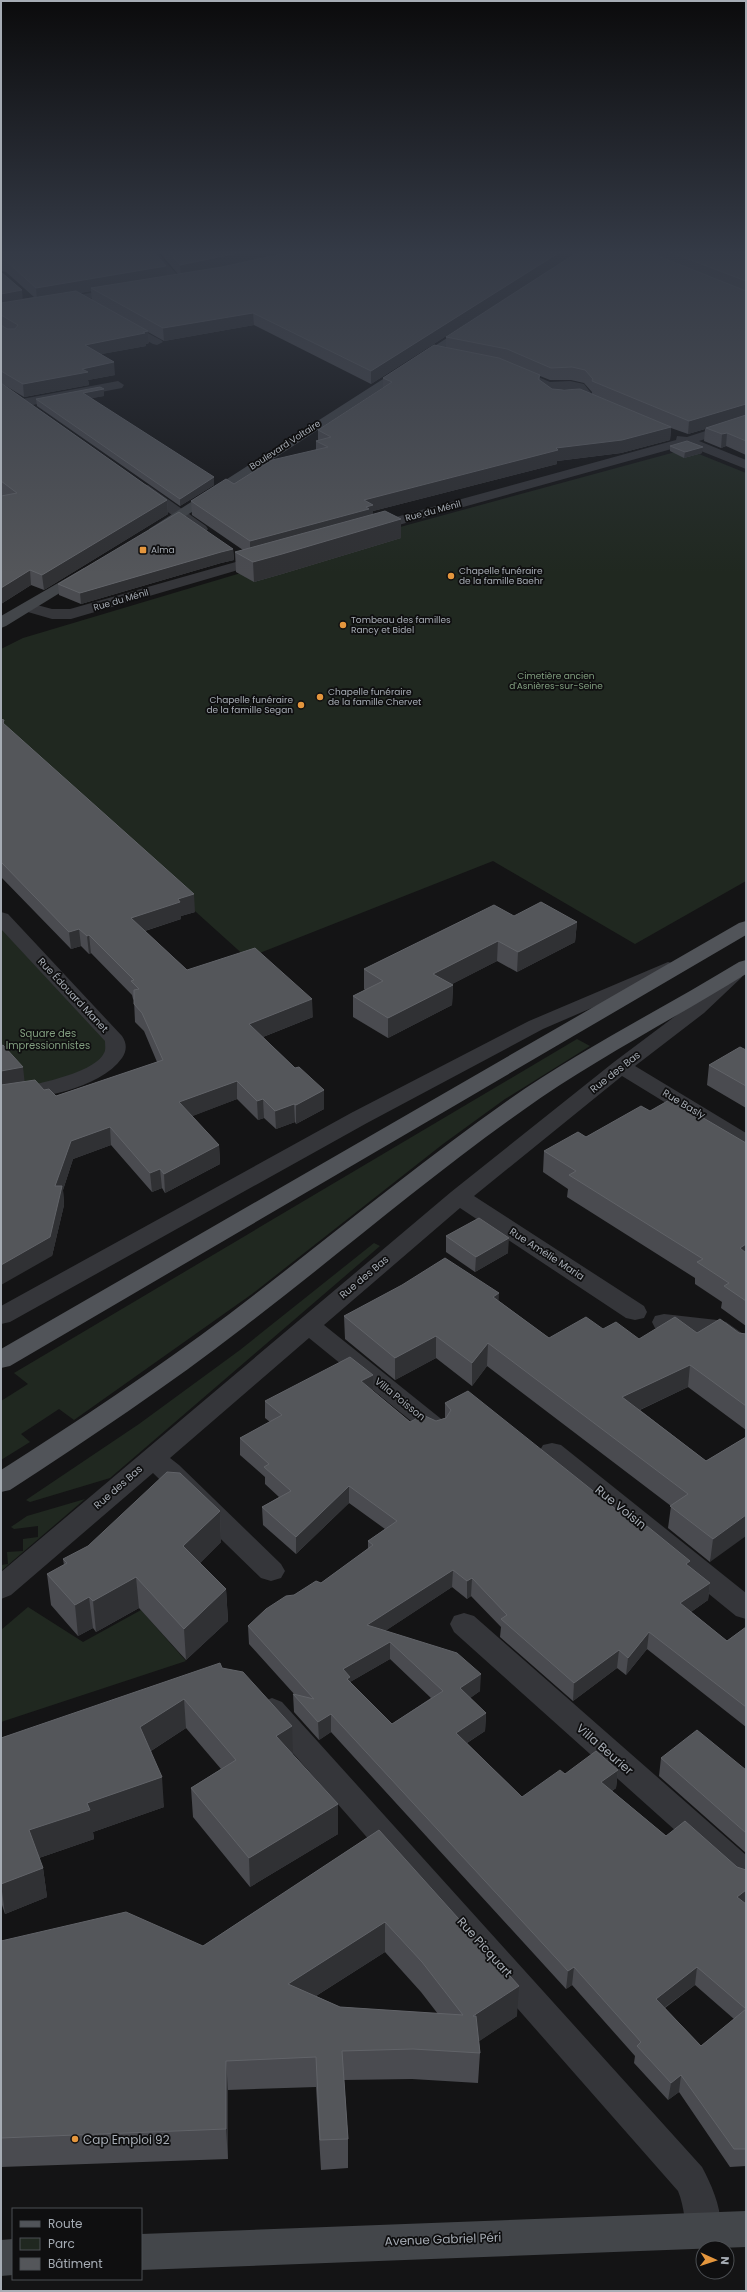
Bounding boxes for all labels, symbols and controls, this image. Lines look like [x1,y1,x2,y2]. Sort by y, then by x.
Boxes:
street label: Boulevard Voltaire [247,417,323,472]
street label: Rue du Ménil [404,498,462,524]
place label: Alma [151,544,175,556]
marker: Alma [138,545,148,555]
place label: Chapelle funéraire de la famille Baehr [459,565,544,587]
marker: Chapelle funéraire de la famille Baehr [446,571,456,581]
street label: Rue du Ménil [92,586,150,614]
place label: Tombeau des familles Rancy et Bidel [351,614,451,636]
marker: Tombeau des familles Rancy et Bidel [338,620,348,630]
park label: Cimetière ancien d'Asnières-sur-Seine [509,670,603,692]
place label: Chapelle funéraire de la famille Chervet [328,686,421,708]
marker: Chapelle funéraire de la famille Chervet [315,692,325,702]
place label: Chapelle funéraire de la famille Segan [207,694,293,716]
marker: Chapelle funéraire de la famille Segan [296,700,306,710]
street label: Rue Édouard Manet [34,954,112,1036]
park label: Square des Impressionnistes [6,1026,90,1053]
street label: Rue des Bas [587,1048,643,1096]
street label: Rue Basly [660,1085,709,1123]
street label: Rue Amélie Maria [507,1224,587,1284]
street label: Rue des Bas [336,1252,392,1302]
street label: Villa Poisson [371,1374,429,1424]
street label: Rue des Bas [90,1462,146,1512]
street label: Rue Voisin [592,1481,650,1533]
street label: Villa Beurier [573,1720,637,1779]
street label: Rue Picquart [453,1913,517,1981]
place label: Cap Emploi 92 [83,2131,170,2148]
marker: Cap Emploi 92 [70,2134,80,2144]
legend [12,2208,142,2280]
text: Route [48,2215,82,2232]
street label: Avenue Gabriel Péri [384,2228,502,2250]
text: Parc [48,2235,75,2252]
north arrow [695,2240,735,2280]
text: Bâtiment [48,2255,103,2272]
text: N [717,2256,733,2265]

